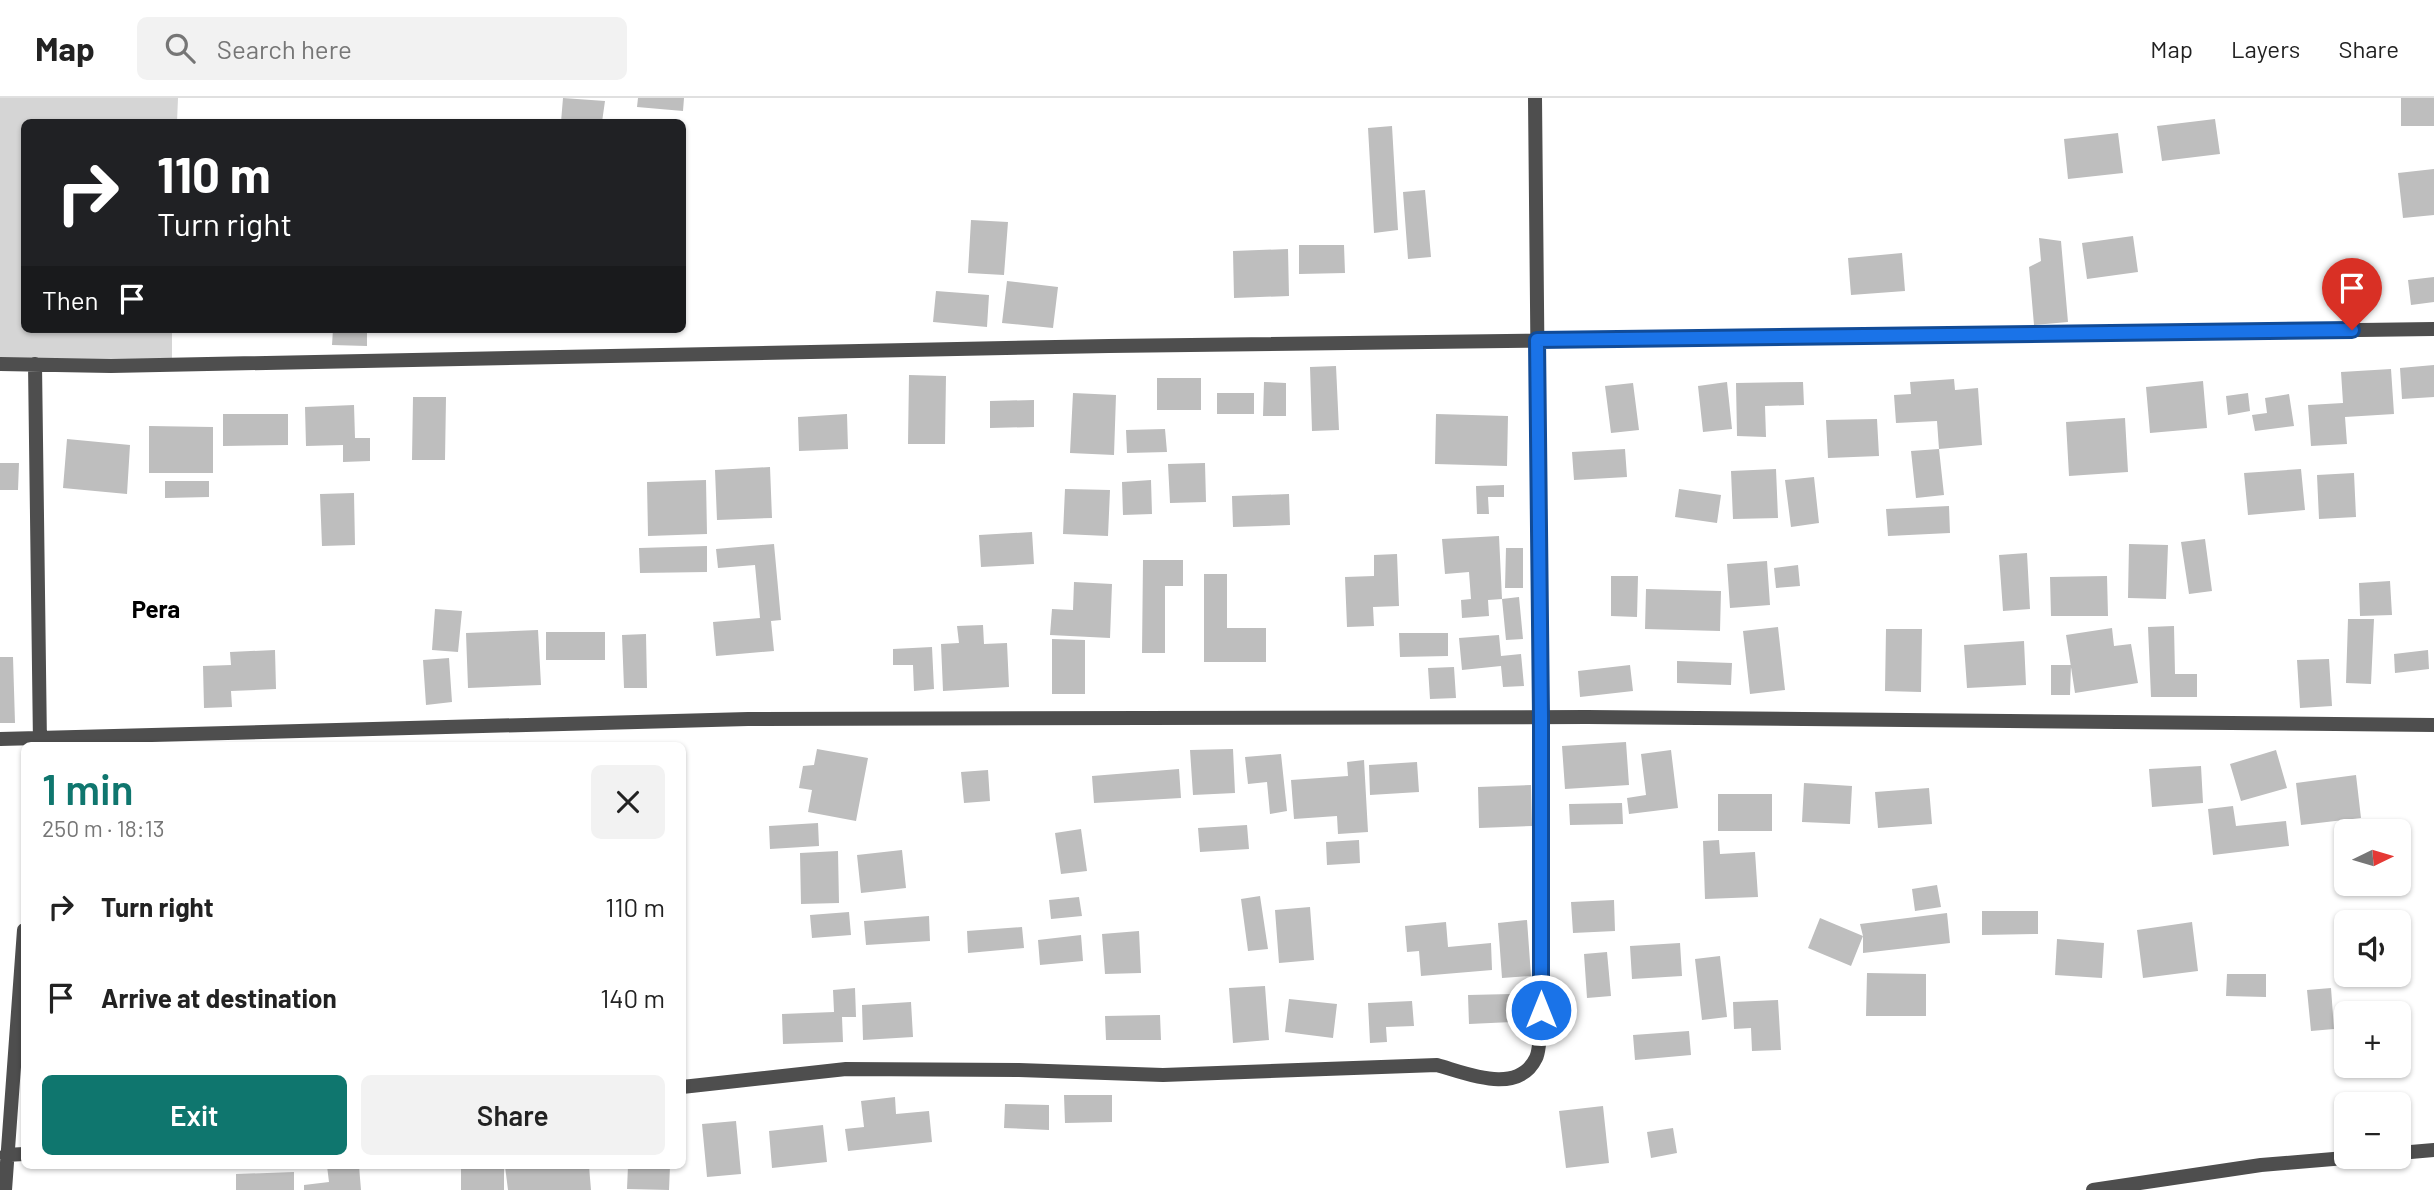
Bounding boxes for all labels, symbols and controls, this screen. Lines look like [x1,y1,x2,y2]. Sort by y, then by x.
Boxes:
search box [137,17,627,80]
text: Map [35,28,95,68]
icon: search [161,29,199,67]
text: Search here [217,33,352,64]
text: Map [2150,34,2193,63]
text: Layers [2231,34,2300,63]
text: Share [2338,34,2399,63]
text: 110 m [157,144,271,203]
icon: right [42,147,133,238]
text: Turn right [157,204,292,242]
pin [2322,258,2382,330]
icon: arrive [2333,269,2371,307]
icon: arrive [113,280,151,318]
text: Then [42,284,99,315]
district label: Pera [132,594,180,623]
text: 1 min [42,763,134,813]
button: close [591,765,665,839]
text: 250 m · 18:13 [42,814,165,842]
north arrow [2334,819,2412,896]
map controls [2334,819,2411,1169]
icon: right [42,888,80,926]
text: Turn right [101,891,214,922]
text: 110 m [605,891,665,922]
button: sound [2334,910,2411,987]
position arrow [1504,973,1578,1047]
icon: arrive [42,979,80,1017]
text: Arrive at destination [101,982,337,1013]
text: 140 m [600,982,665,1013]
button: + [2334,1001,2411,1078]
button: Exit [42,1075,347,1155]
button: Share [361,1075,665,1155]
button: − [2334,1092,2411,1169]

